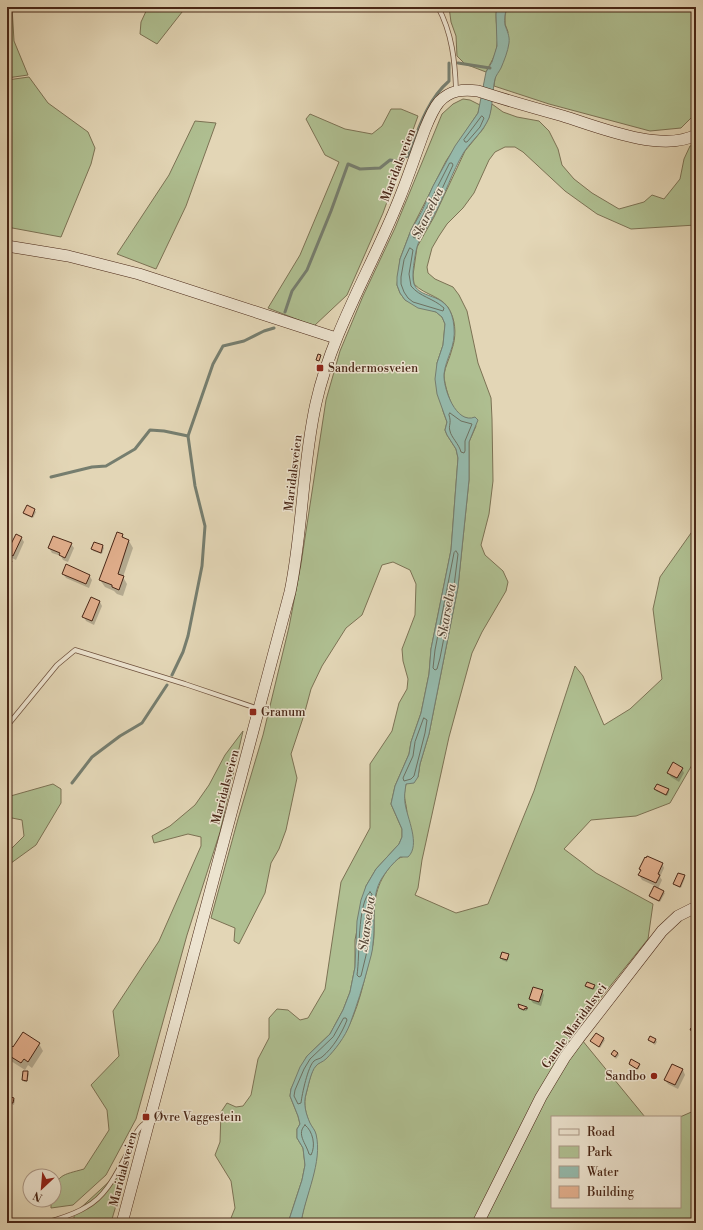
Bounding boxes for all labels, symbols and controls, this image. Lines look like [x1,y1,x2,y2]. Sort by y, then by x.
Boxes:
street label: Maridalsveien [378,127,419,204]
water label: Skarselva [409,184,448,242]
place label: Sandermosveien [328,361,418,376]
marker: Sandermosveien [315,363,325,373]
street label: Maridalsveien [281,434,306,512]
water label: Skarselva [434,582,460,640]
place label: Granum [261,705,306,720]
marker: Granum [248,707,258,717]
street label: Maridalsveien [208,748,243,826]
water label: Skarselva [355,895,379,953]
street label: Gamle Maridalsvei [539,981,610,1072]
place label: Sandbo [605,1069,646,1084]
marker: Sandbo [649,1071,659,1081]
place label: Øvre Vaggestein [154,1110,241,1125]
marker: Øvre Vaggestein [141,1112,151,1122]
legend [551,1116,681,1208]
text: Road [587,1125,615,1140]
street label: Maridalsveien [106,1130,141,1208]
text: Park [587,1145,613,1160]
text: Water [586,1165,619,1180]
north arrow [22,1168,62,1208]
text: Building [586,1185,635,1200]
text: N [31,1188,45,1204]

